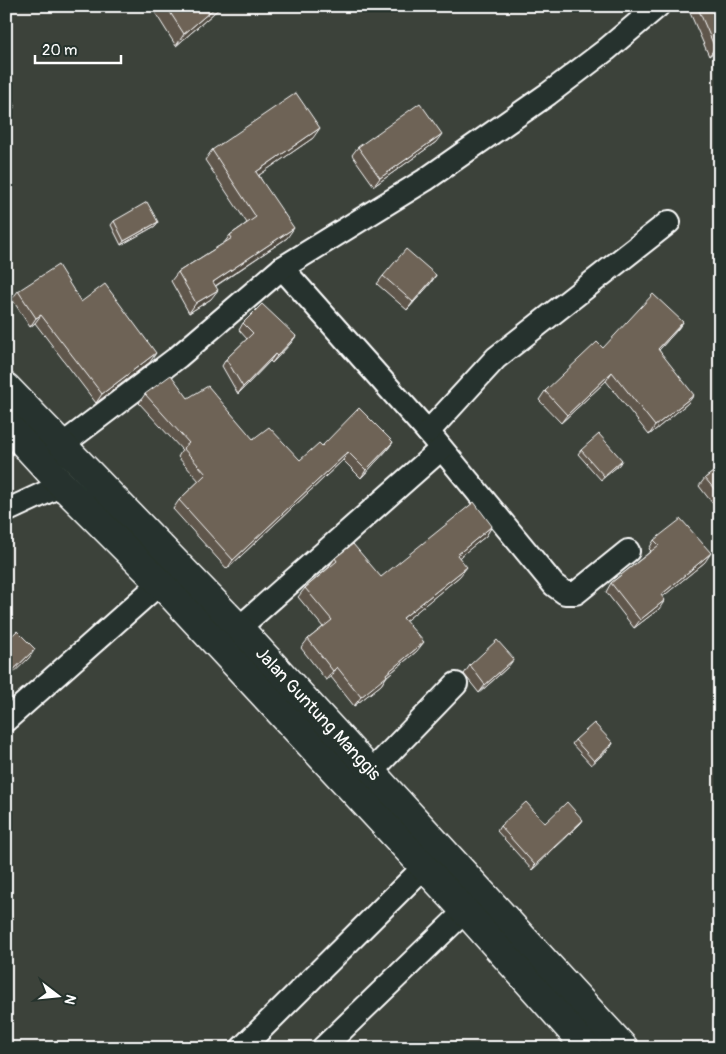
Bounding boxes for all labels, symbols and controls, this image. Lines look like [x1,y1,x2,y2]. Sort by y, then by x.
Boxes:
scale bar [35,32,121,64]
text: 20 m [42,41,77,60]
street label: Jalan Guntung Manggis [250,643,386,785]
north arrow [32,972,82,1022]
text: N [61,993,79,1006]

